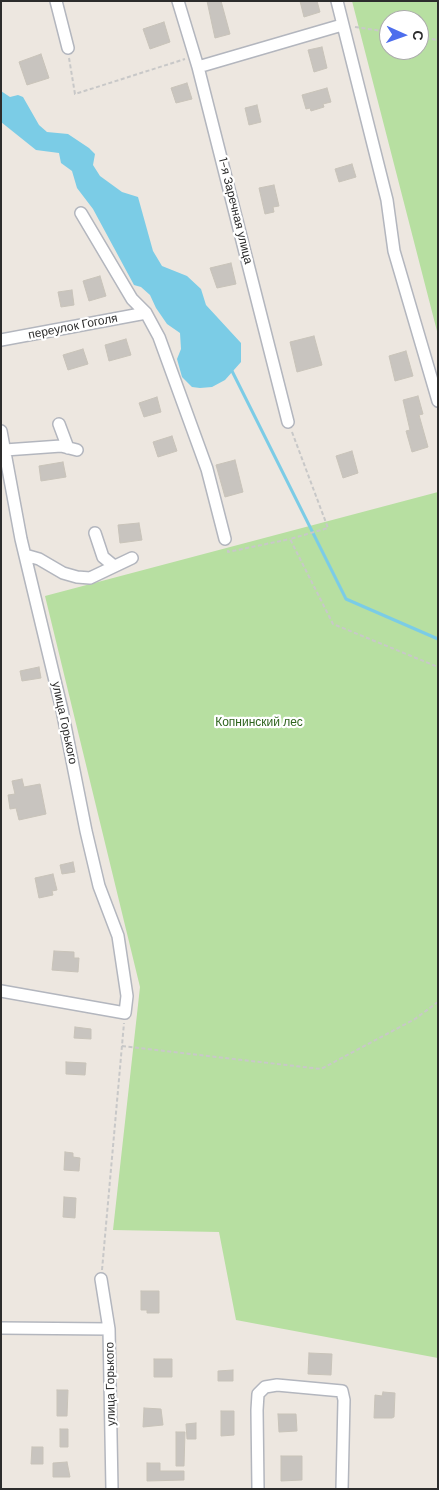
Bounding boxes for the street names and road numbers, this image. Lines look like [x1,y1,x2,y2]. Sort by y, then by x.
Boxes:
street label: 1-я Заречная улица [215,156,255,266]
street label: переулок Гоголя [27,311,119,343]
street label: улица Горького [48,680,80,766]
street label: улица Горького [103,1342,119,1426]

